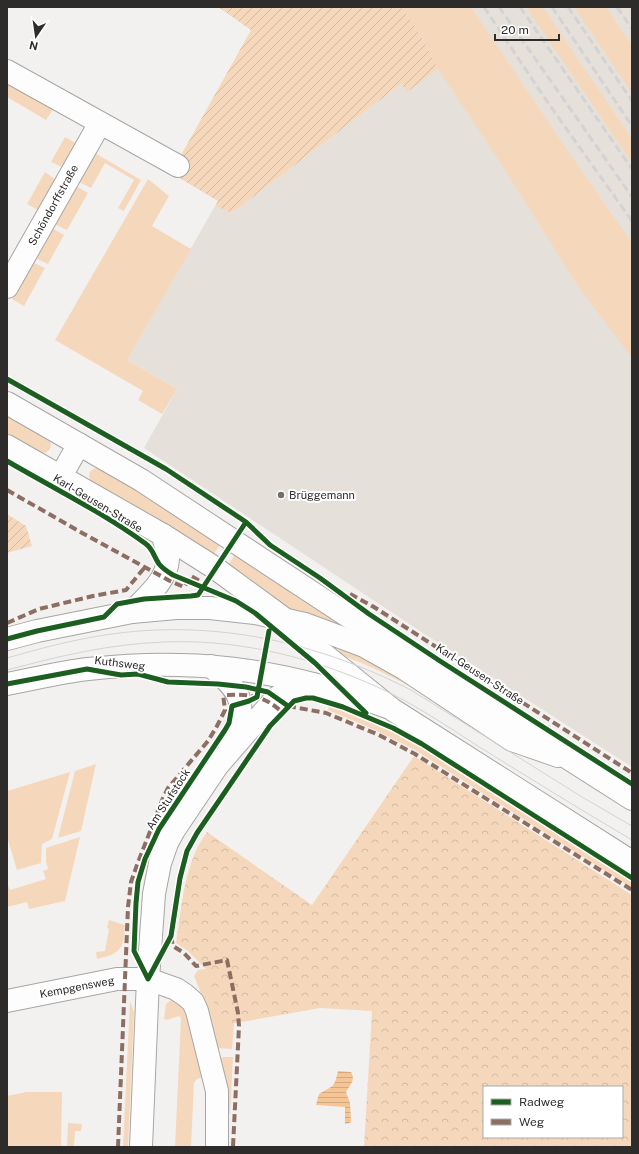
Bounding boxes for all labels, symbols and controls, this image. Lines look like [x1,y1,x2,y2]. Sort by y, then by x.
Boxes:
north arrow [16,16,56,56]
scale bar [495,16,559,42]
text: 20 m [501,23,529,37]
text: N [28,39,39,53]
street label: Schöndorffstraße [26,163,80,247]
street label: Karl-Geusen-Straße [51,472,145,534]
place label: Brüggemann [289,489,355,501]
marker: Brüggemann [276,490,286,500]
street label: Karl-Geusen-Straße [434,641,526,707]
street label: Kuthsweg [94,654,146,672]
street label: Am Stufstock [144,766,192,832]
street label: Kempgensweg [39,974,115,1000]
legend [483,1086,623,1138]
text: Radweg [519,1095,564,1109]
text: Weg [519,1115,544,1129]

